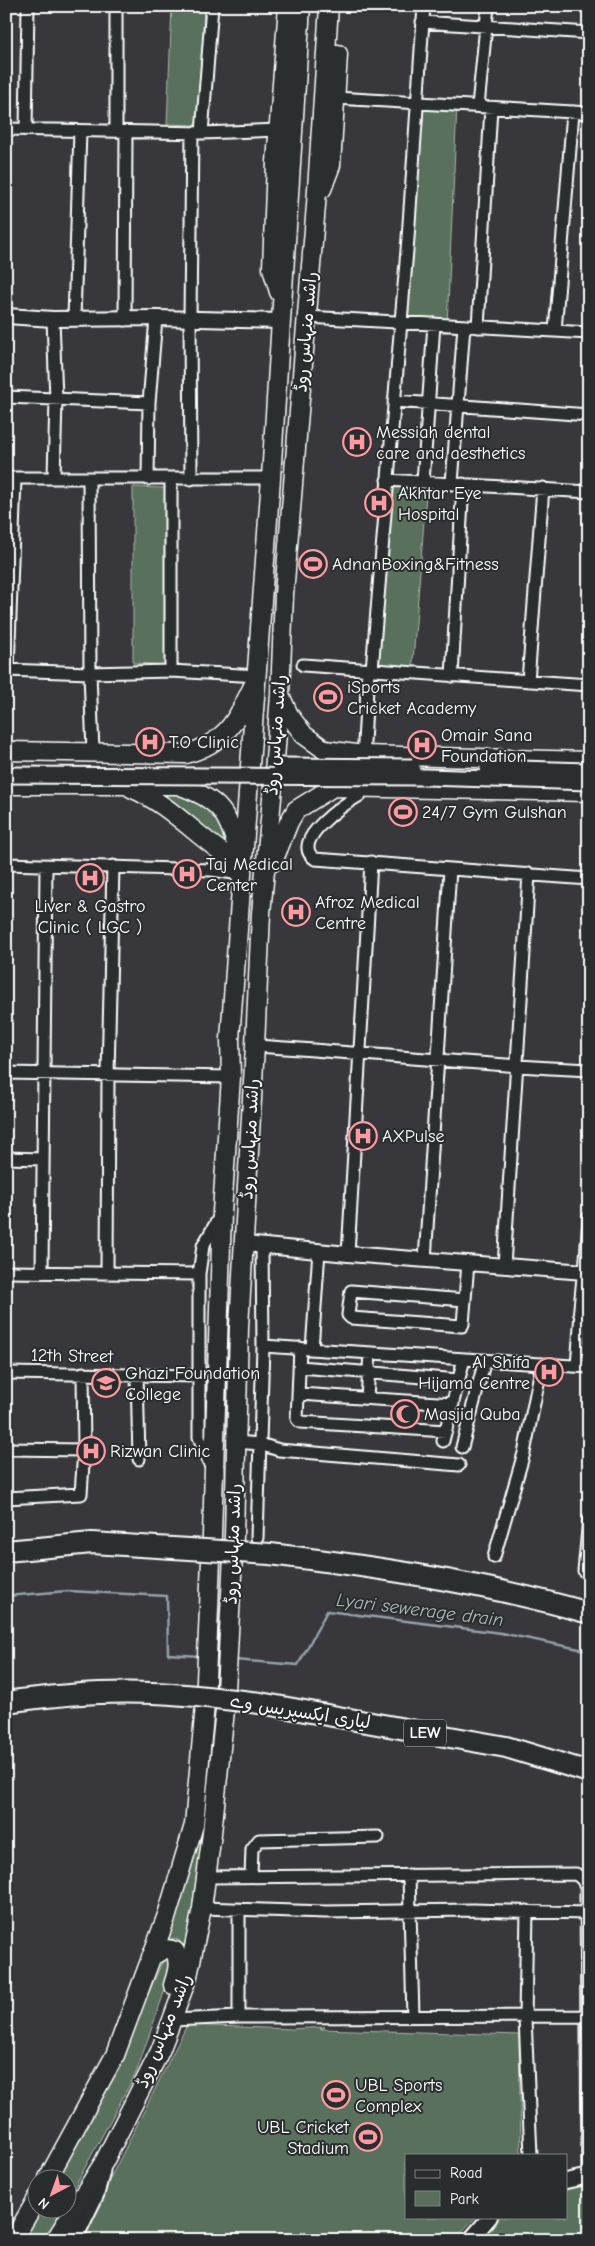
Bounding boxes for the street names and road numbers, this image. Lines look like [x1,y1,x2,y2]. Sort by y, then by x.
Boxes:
street label: راشد منہاس روڈ [290,271,323,393]
street label: راشد منہاس روڈ [261,674,292,796]
street label: راشد منہاس روڈ [236,1078,265,1200]
street label: 12th Street [31,1345,114,1367]
street label: راشد منہاس روڈ [220,1483,247,1605]
street label: لیاری ایکسپریس وے [228,1691,372,1734]
road number: LEW [404,1720,446,1746]
street label: راشد منہاس روڈ [132,1971,197,2091]

